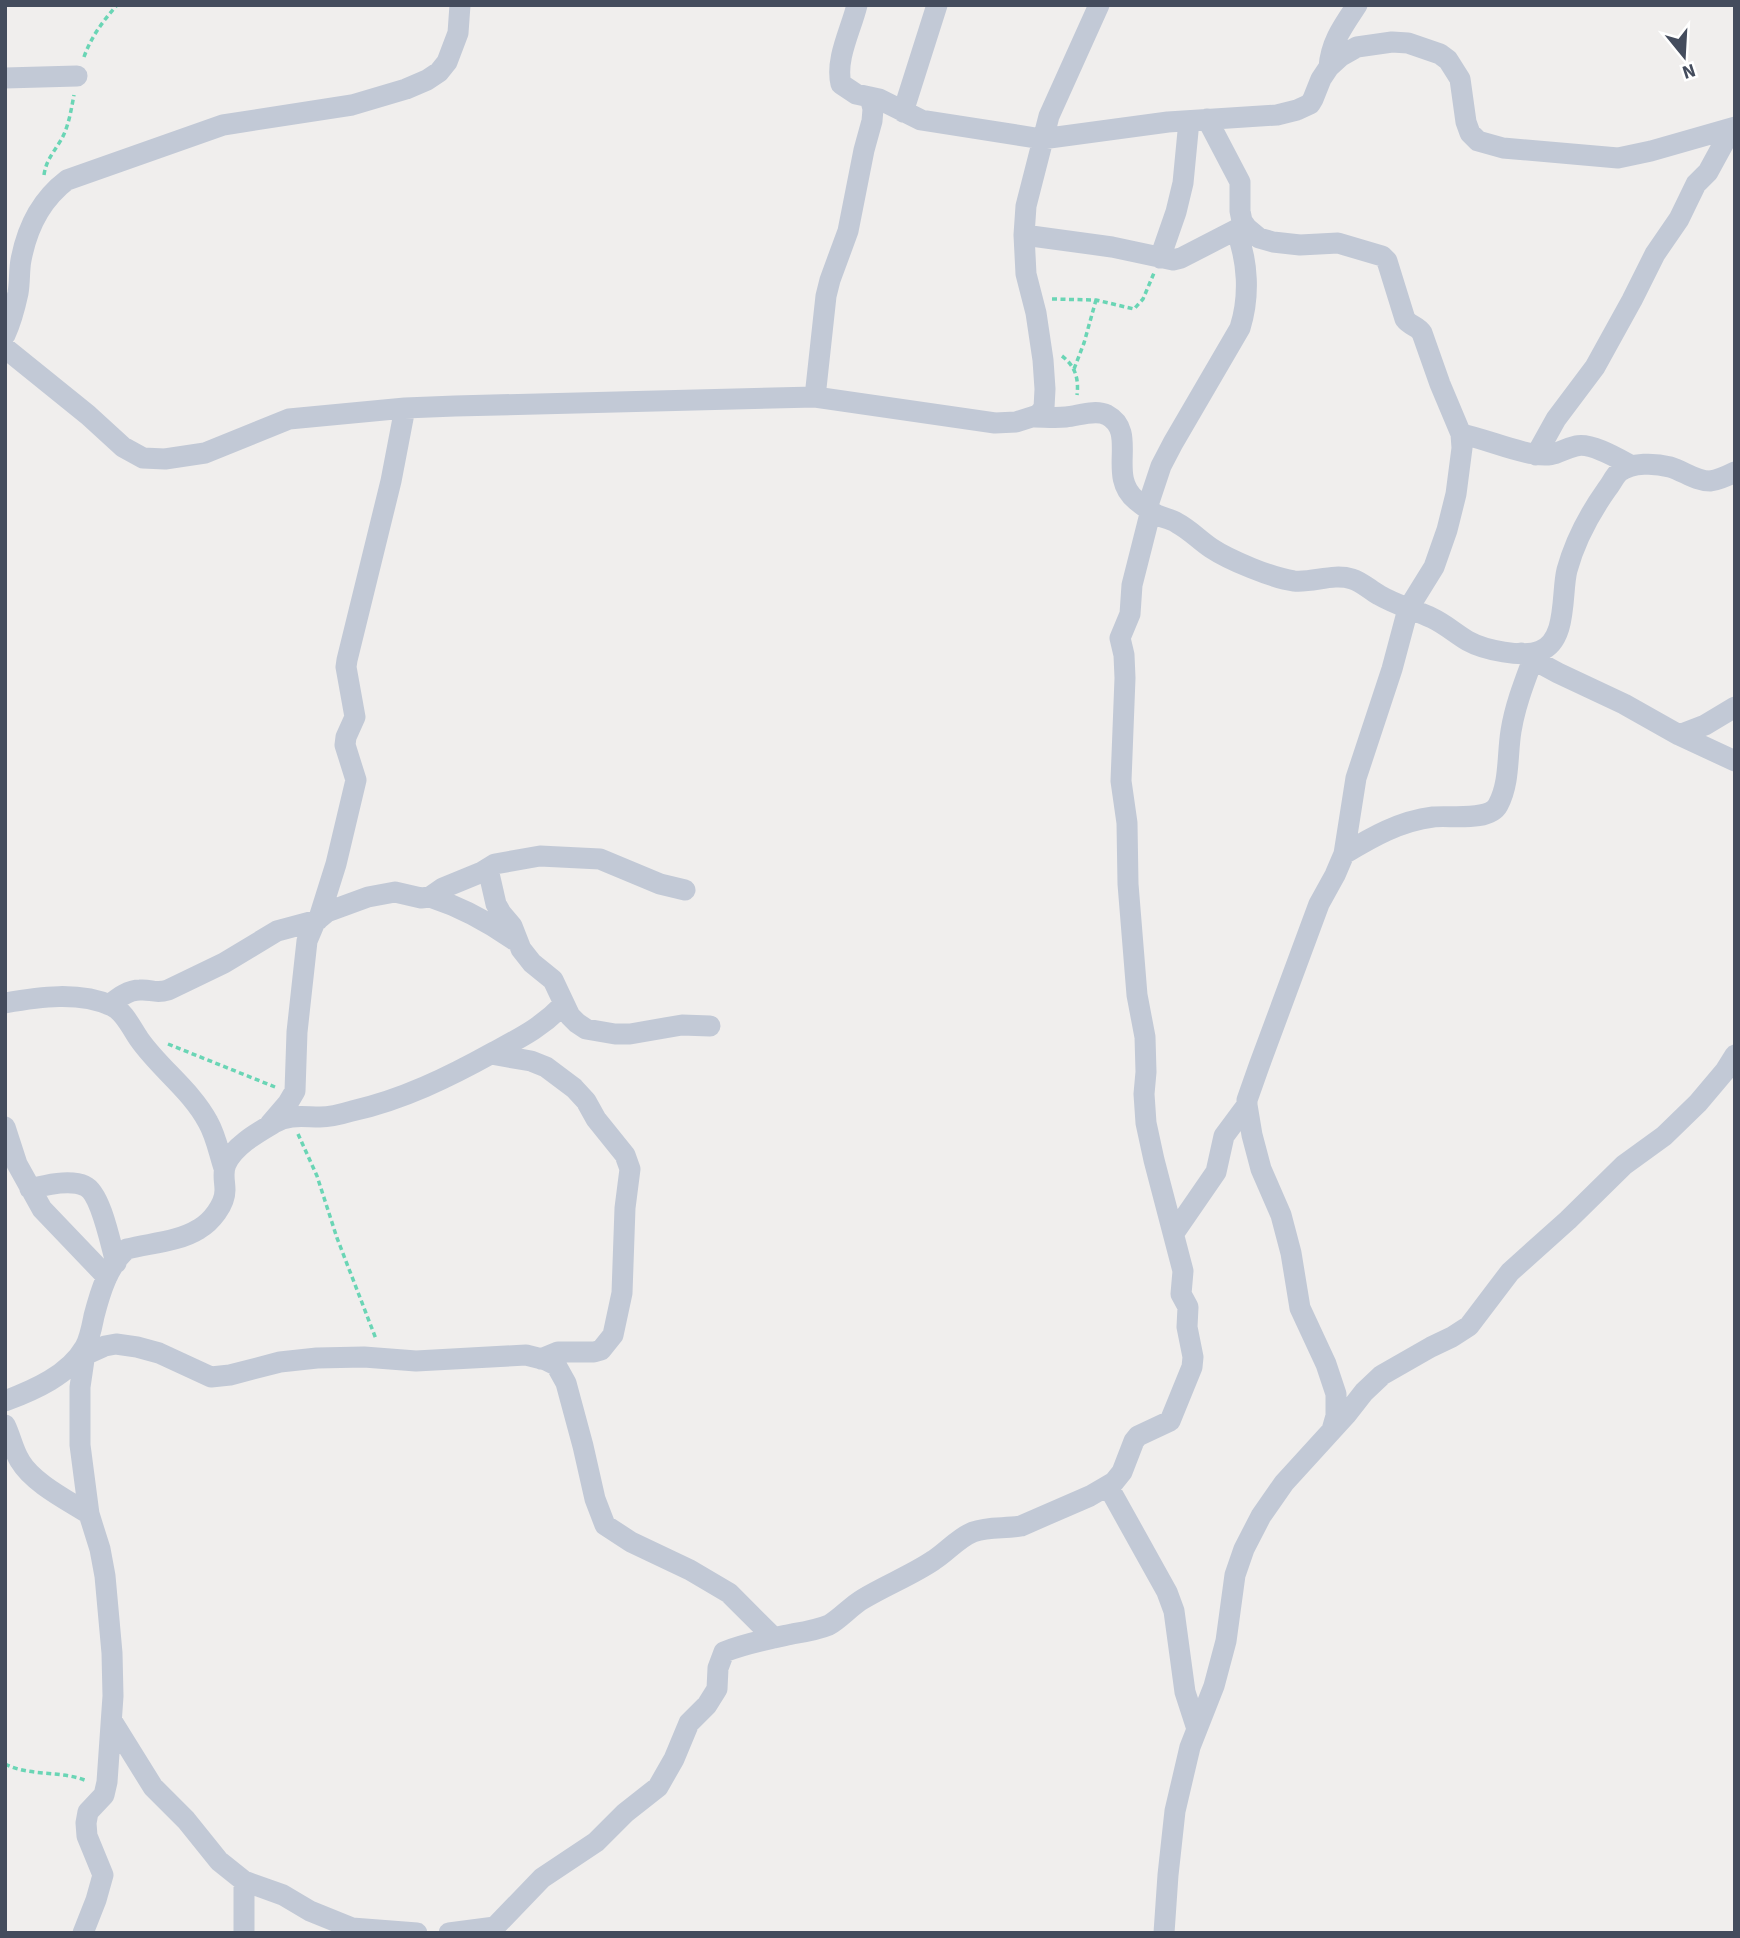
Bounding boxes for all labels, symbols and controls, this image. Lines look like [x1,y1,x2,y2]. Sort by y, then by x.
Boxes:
north arrow [1649,21,1719,91]
text: N [1679,56,1699,86]

